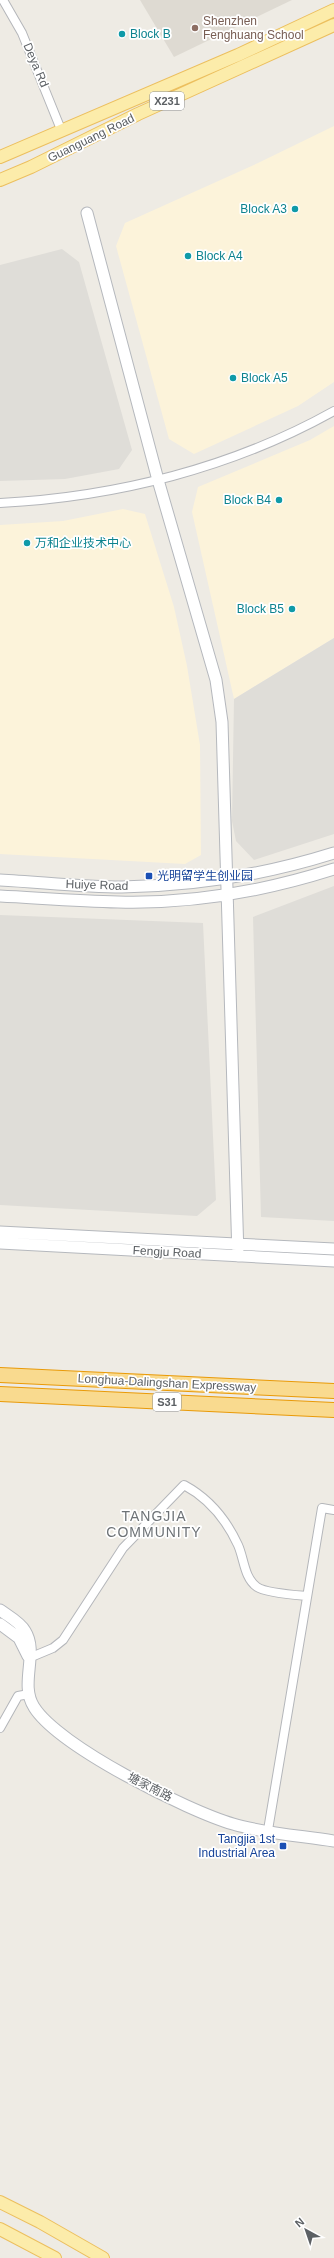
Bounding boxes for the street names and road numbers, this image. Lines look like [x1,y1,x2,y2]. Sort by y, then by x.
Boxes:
street label: Deya Rd [20,41,52,89]
road number: X231 [150,92,184,110]
street label: Guanguang Road [45,111,137,165]
street label: Huiye Road [65,877,129,893]
street label: Fengju Road [132,1243,202,1261]
street label: Longhua-Dalingshan Expressway [77,1371,257,1395]
road number: S31 [153,1393,181,1411]
street label: 塘家南路 [125,1770,175,1804]

